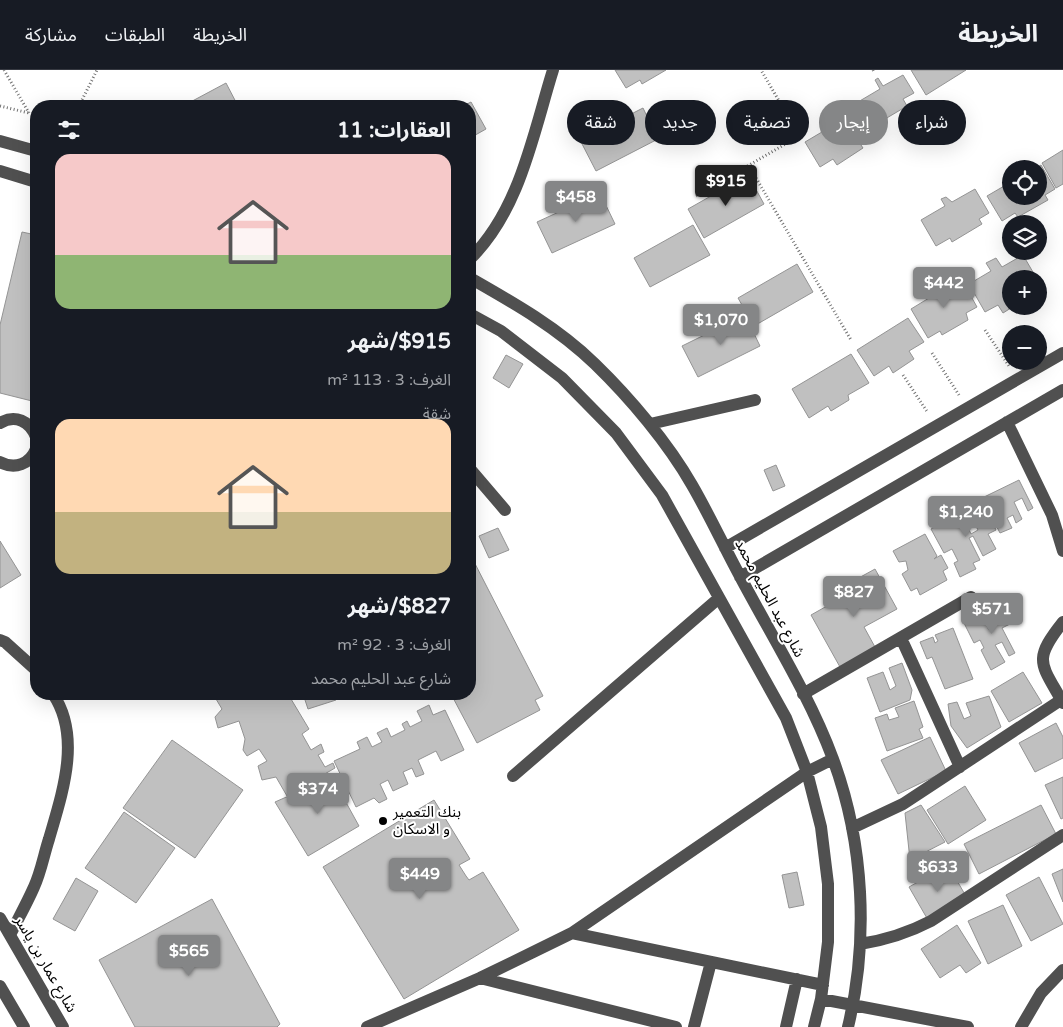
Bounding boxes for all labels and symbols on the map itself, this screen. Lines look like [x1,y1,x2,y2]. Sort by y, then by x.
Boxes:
pin: $915 [696,164,756,207]
pin: $458 [546,180,606,223]
pin: $442 [914,266,974,309]
pin: $1,070 [680,304,762,346]
pin: $1,240 [925,496,1007,538]
street label: شارع عبد الحليم محمد [729,536,809,662]
pin: $827 [824,576,884,618]
pin: $571 [962,592,1022,635]
pin: $374 [288,772,348,815]
place label: بنك التعمير و الاسكان [392,803,461,838]
marker: بنك التعمير و الاسكان [377,815,389,827]
pin: $633 [908,850,968,893]
pin: $449 [390,858,450,900]
street label: شارع عمار بن ياسر [8,912,81,1017]
pin: $565 [159,934,219,977]

